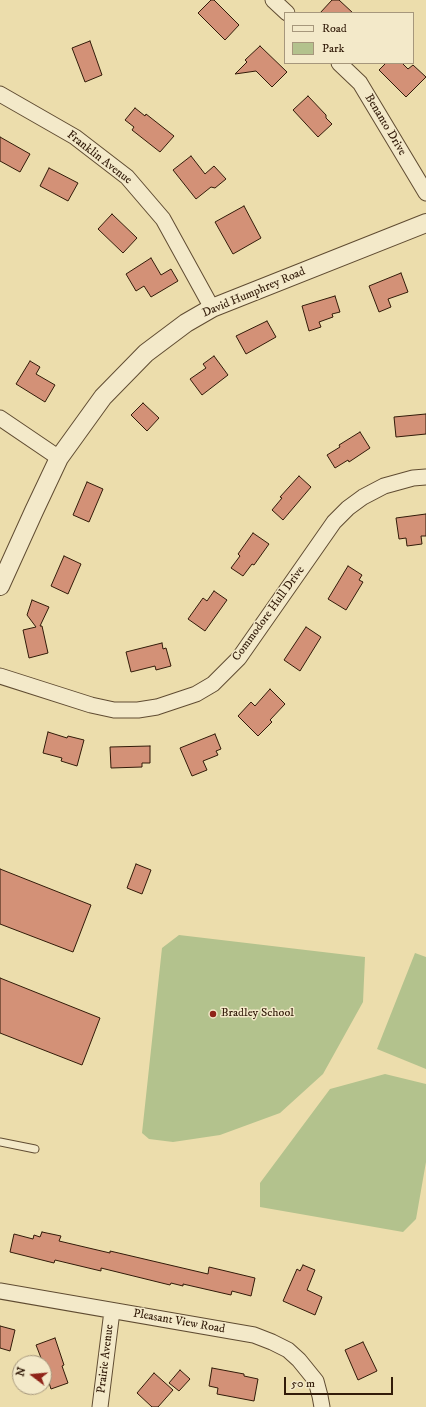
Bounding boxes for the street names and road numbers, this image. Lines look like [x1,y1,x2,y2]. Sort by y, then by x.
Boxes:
street label: Benanto Drive [361,92,409,158]
street label: Franklin Avenue [64,128,134,188]
street label: David Humphrey Road [200,265,308,321]
street label: Commodore Hull Drive [230,564,308,664]
street label: Pleasant View Road [132,1307,226,1337]
street label: Prairie Avenue [95,1324,117,1394]

